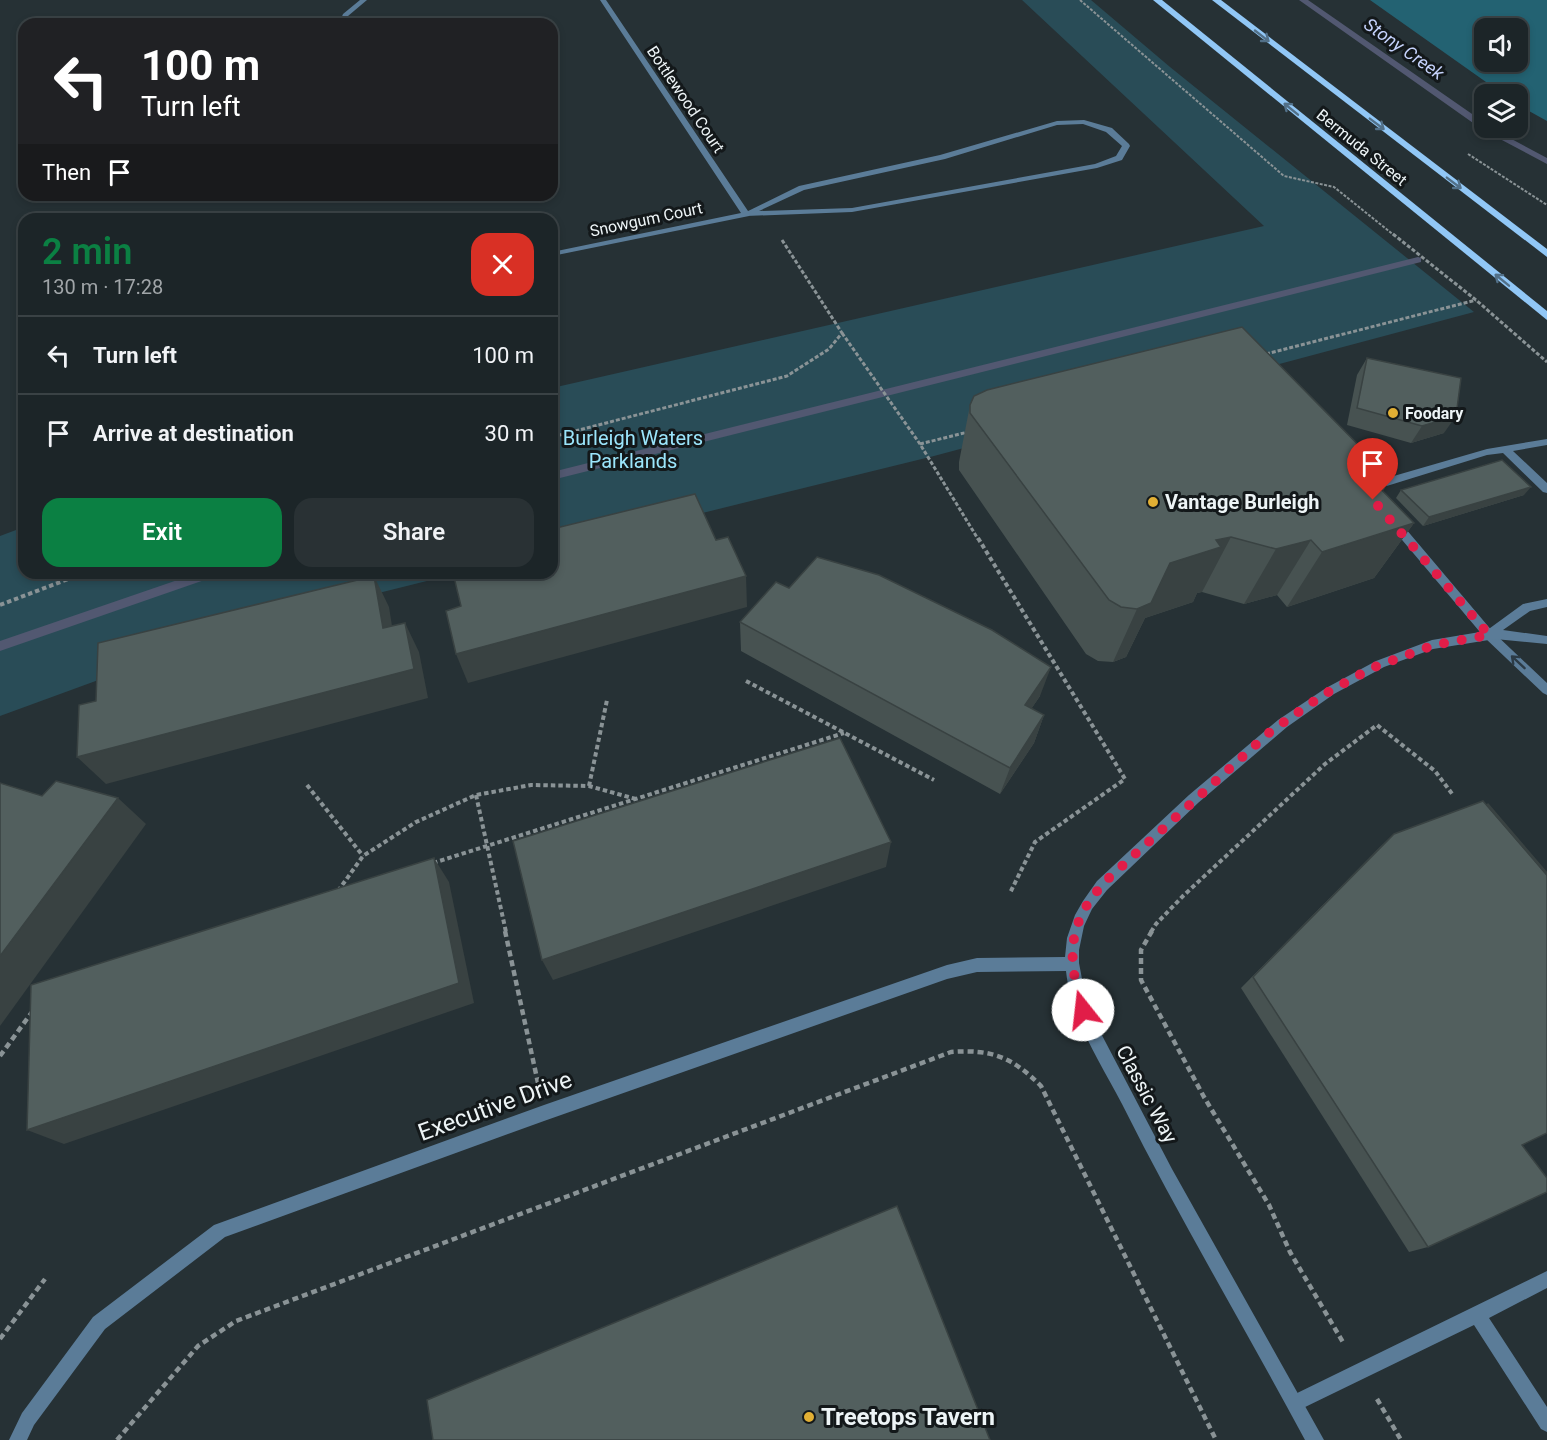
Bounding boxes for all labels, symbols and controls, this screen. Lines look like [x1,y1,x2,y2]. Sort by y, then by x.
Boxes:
water label: Stony Creek [1360,13,1449,84]
map controls [1474,18,1528,138]
button: sound [1474,18,1528,72]
one-way arrow [1254,29,1270,42]
text: 100 m [141,41,260,90]
icon: left [42,42,120,120]
street label: Bottlewood Court [643,42,728,156]
button: layers [1474,84,1528,138]
text: Turn left [141,91,241,123]
one-way arrow [1283,103,1299,116]
street label: Bermuda Street [1313,105,1411,190]
one-way arrow [1369,118,1385,131]
icon: arrive [103,156,136,189]
text: Then [42,160,91,185]
one-way arrow [1446,177,1462,189]
street label: Snowgum Court [588,198,704,241]
text: 2 min [42,231,132,273]
button: close [471,233,534,296]
one-way arrow [1495,273,1510,287]
text: 130 m · 17:28 [42,275,163,299]
icon: left [42,339,75,372]
text: Turn left [93,343,177,368]
text: 100 m [472,343,534,368]
place label: Foodary [1405,404,1464,423]
marker: Foodary [1386,406,1400,420]
icon: arrive [42,417,75,450]
text: Arrive at destination [93,421,294,446]
text: 30 m [485,421,534,446]
park label: Burleigh Waters Parklands [563,426,703,473]
pin [1347,438,1398,500]
icon: arrive [1356,447,1389,480]
place label: Vantage Burleigh [1165,490,1320,514]
marker: Vantage Burleigh [1146,495,1160,509]
button: Exit [42,498,282,567]
button: Share [294,498,534,567]
one-way arrow [1511,655,1526,669]
position arrow [1051,978,1115,1042]
street label: Classic Way [1111,1041,1183,1147]
street label: Executive Drive [414,1065,576,1147]
place label: Treetops Tavern [821,1403,995,1431]
marker: Treetops Tavern [802,1410,816,1424]

